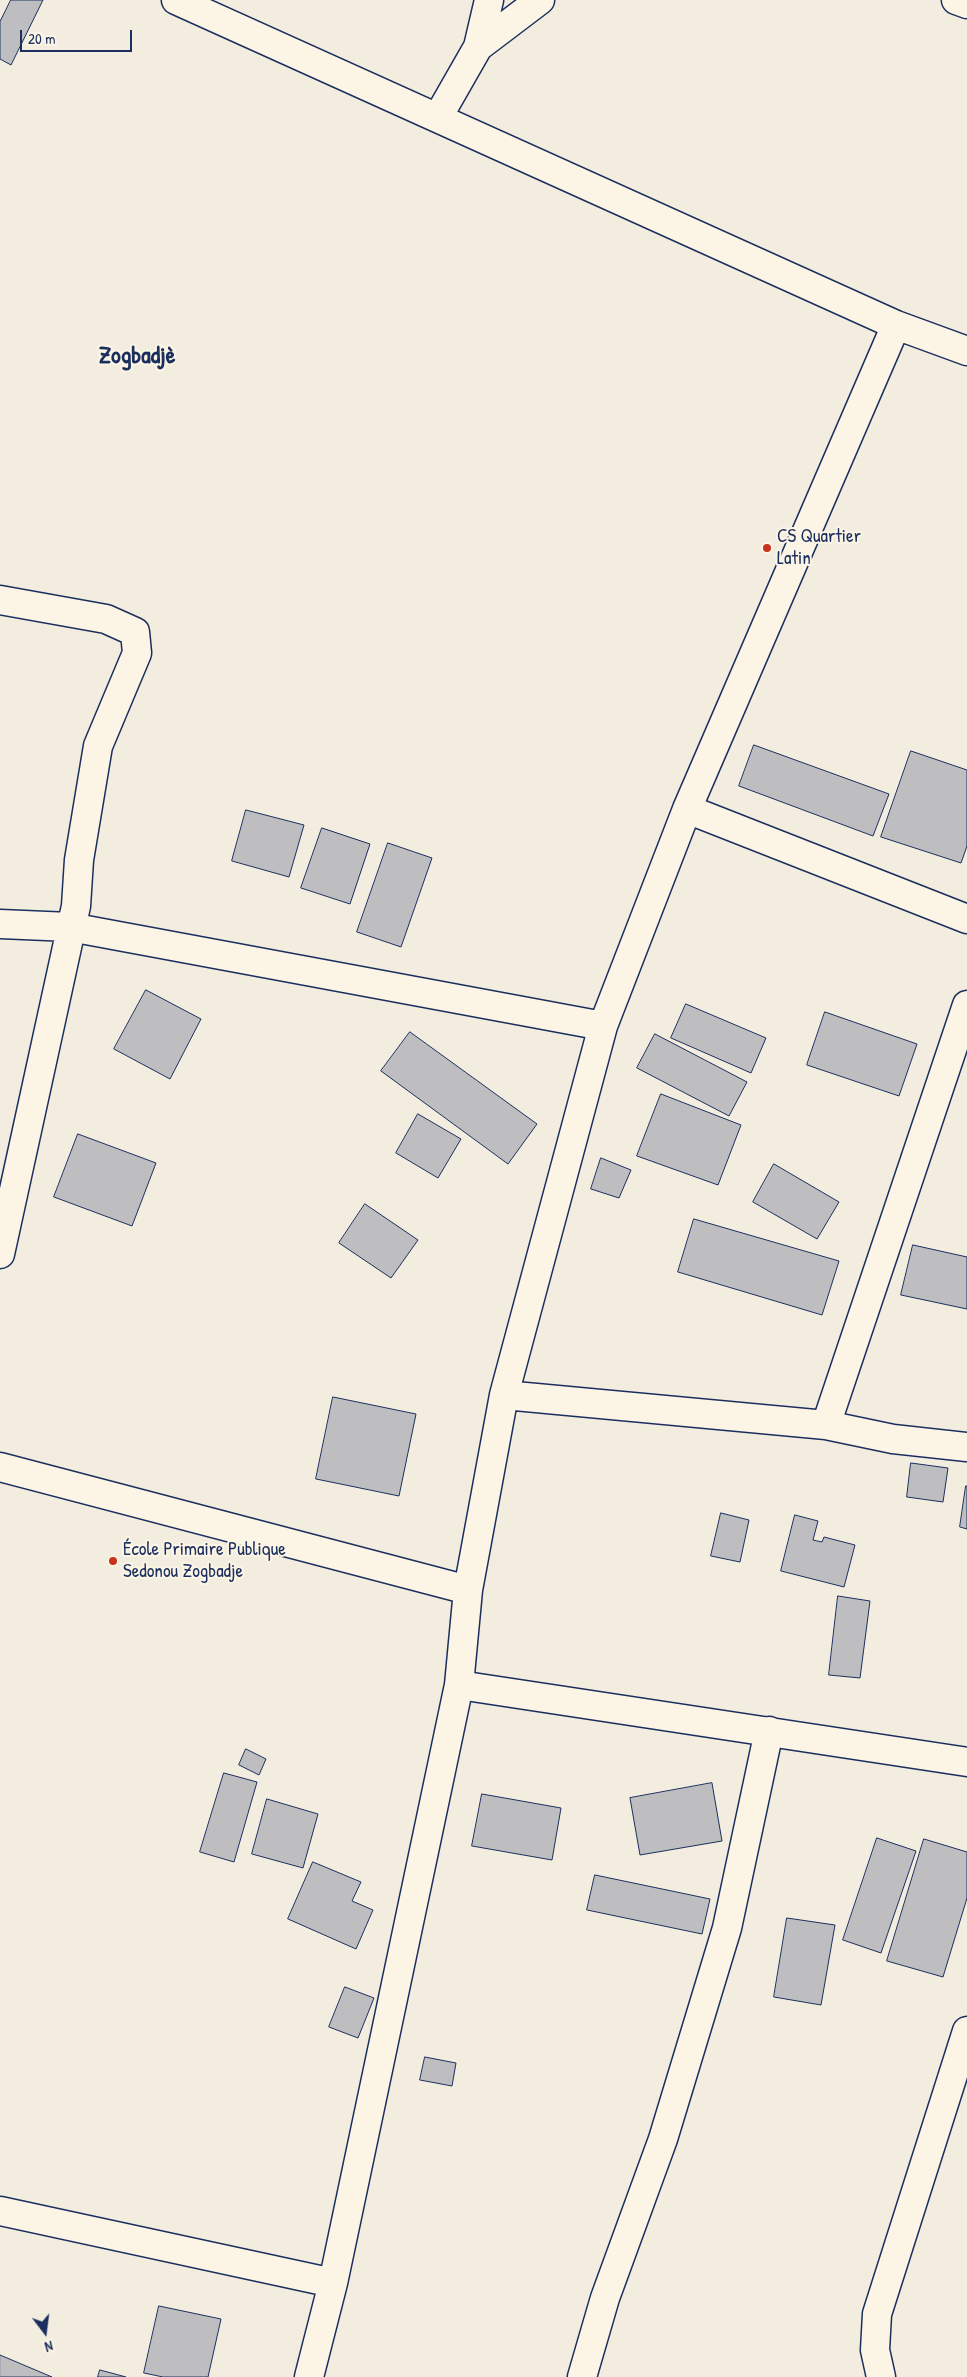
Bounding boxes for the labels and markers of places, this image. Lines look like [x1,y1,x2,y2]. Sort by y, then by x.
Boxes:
place label: CS Quartier Latin [777,526,861,570]
marker: CS Quartier Latin [761,542,773,554]
place label: École Primaire Publique Sedonou Zogbadje [123,1539,286,1583]
marker: École Primaire Publique Sedonou Zogbadje [107,1555,119,1567]

